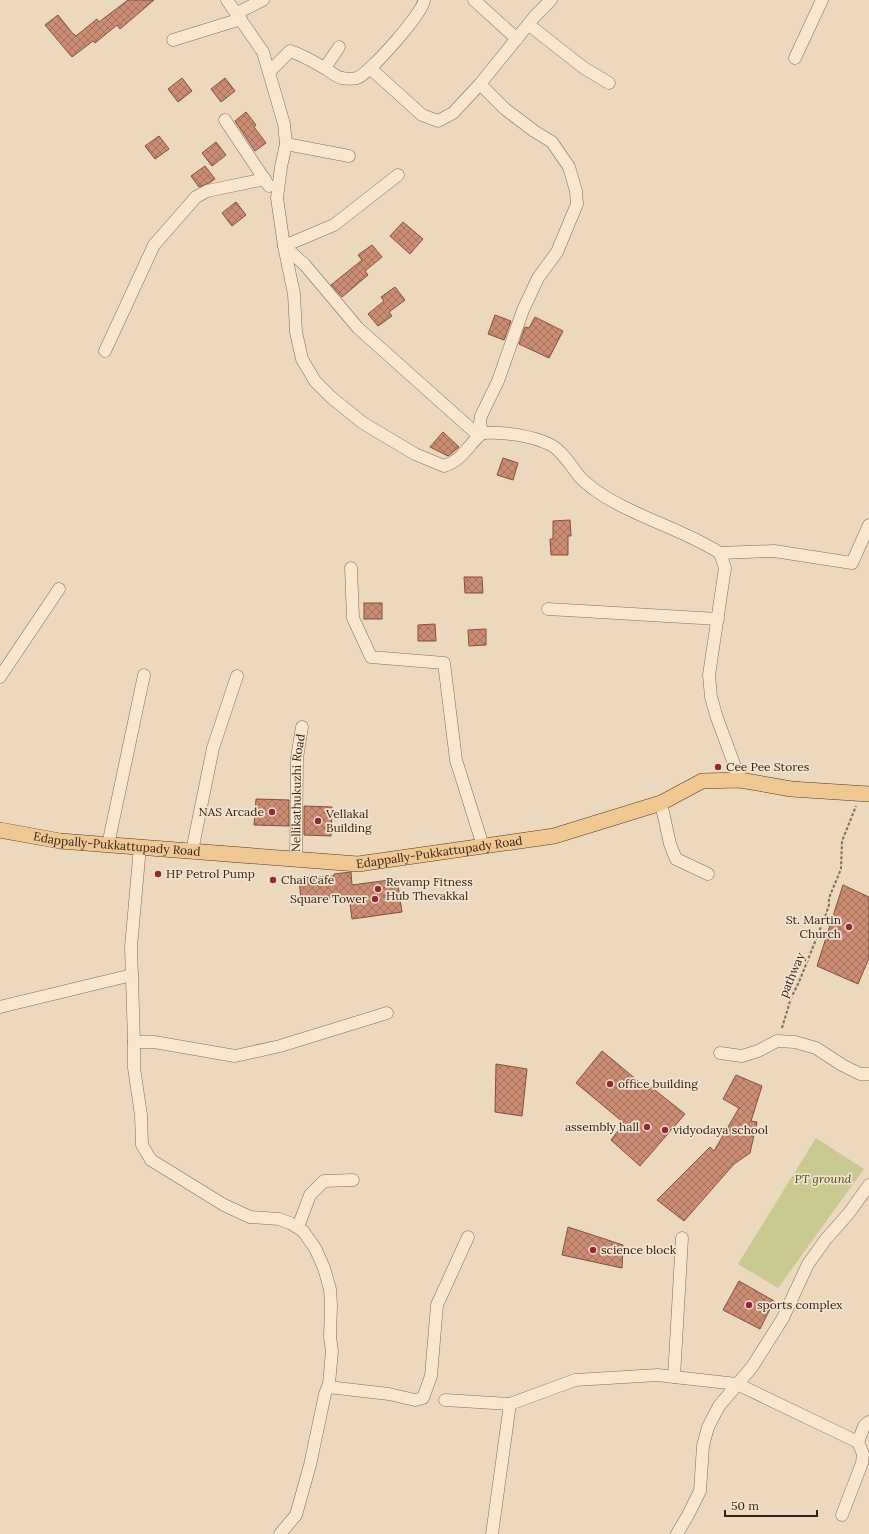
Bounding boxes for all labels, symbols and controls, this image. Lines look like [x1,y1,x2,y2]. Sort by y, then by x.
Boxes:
street label: Nellikathukuzhi Road [288,733,308,852]
place label: Cee Pee Stores [726,759,810,774]
marker: Cee Pee Stores [713,762,723,772]
place label: NAS Arcade [199,804,264,819]
place label: Vellakal Building [325,806,372,835]
marker: NAS Arcade [267,807,277,817]
marker: Vellakal Building [313,816,323,826]
street label: Edappally-Pukkattupady Road [32,828,201,859]
street label: Edappally-Pukkattupady Road [355,833,523,871]
place label: HP Petrol Pump [166,866,255,881]
marker: HP Petrol Pump [153,869,163,879]
place label: Chai Cafe [281,872,335,887]
place label: Revamp Fitness Hub Thevakkal [386,874,473,903]
marker: Chai Cafe [268,875,278,885]
marker: Revamp Fitness Hub Thevakkal [373,884,383,894]
place label: Square Tower [290,891,368,906]
marker: Square Tower [370,894,380,904]
place label: St. Martin Church [786,912,841,941]
marker: St. Martin Church [844,922,854,932]
street label: pathway [775,950,808,999]
place label: office building [618,1076,698,1091]
marker: office building [605,1079,615,1089]
place label: assembly hall [565,1119,639,1134]
marker: assembly hall [642,1122,652,1132]
place label: vidyodaya school [673,1122,768,1137]
marker: vidyodaya school [660,1125,670,1135]
park label: PT ground [795,1171,852,1186]
place label: science block [601,1242,677,1257]
marker: science block [588,1245,598,1255]
place label: sports complex [757,1297,843,1312]
marker: sports complex [744,1300,754,1310]
scale bar [725,1492,817,1518]
text: 50 m [731,1498,759,1513]

